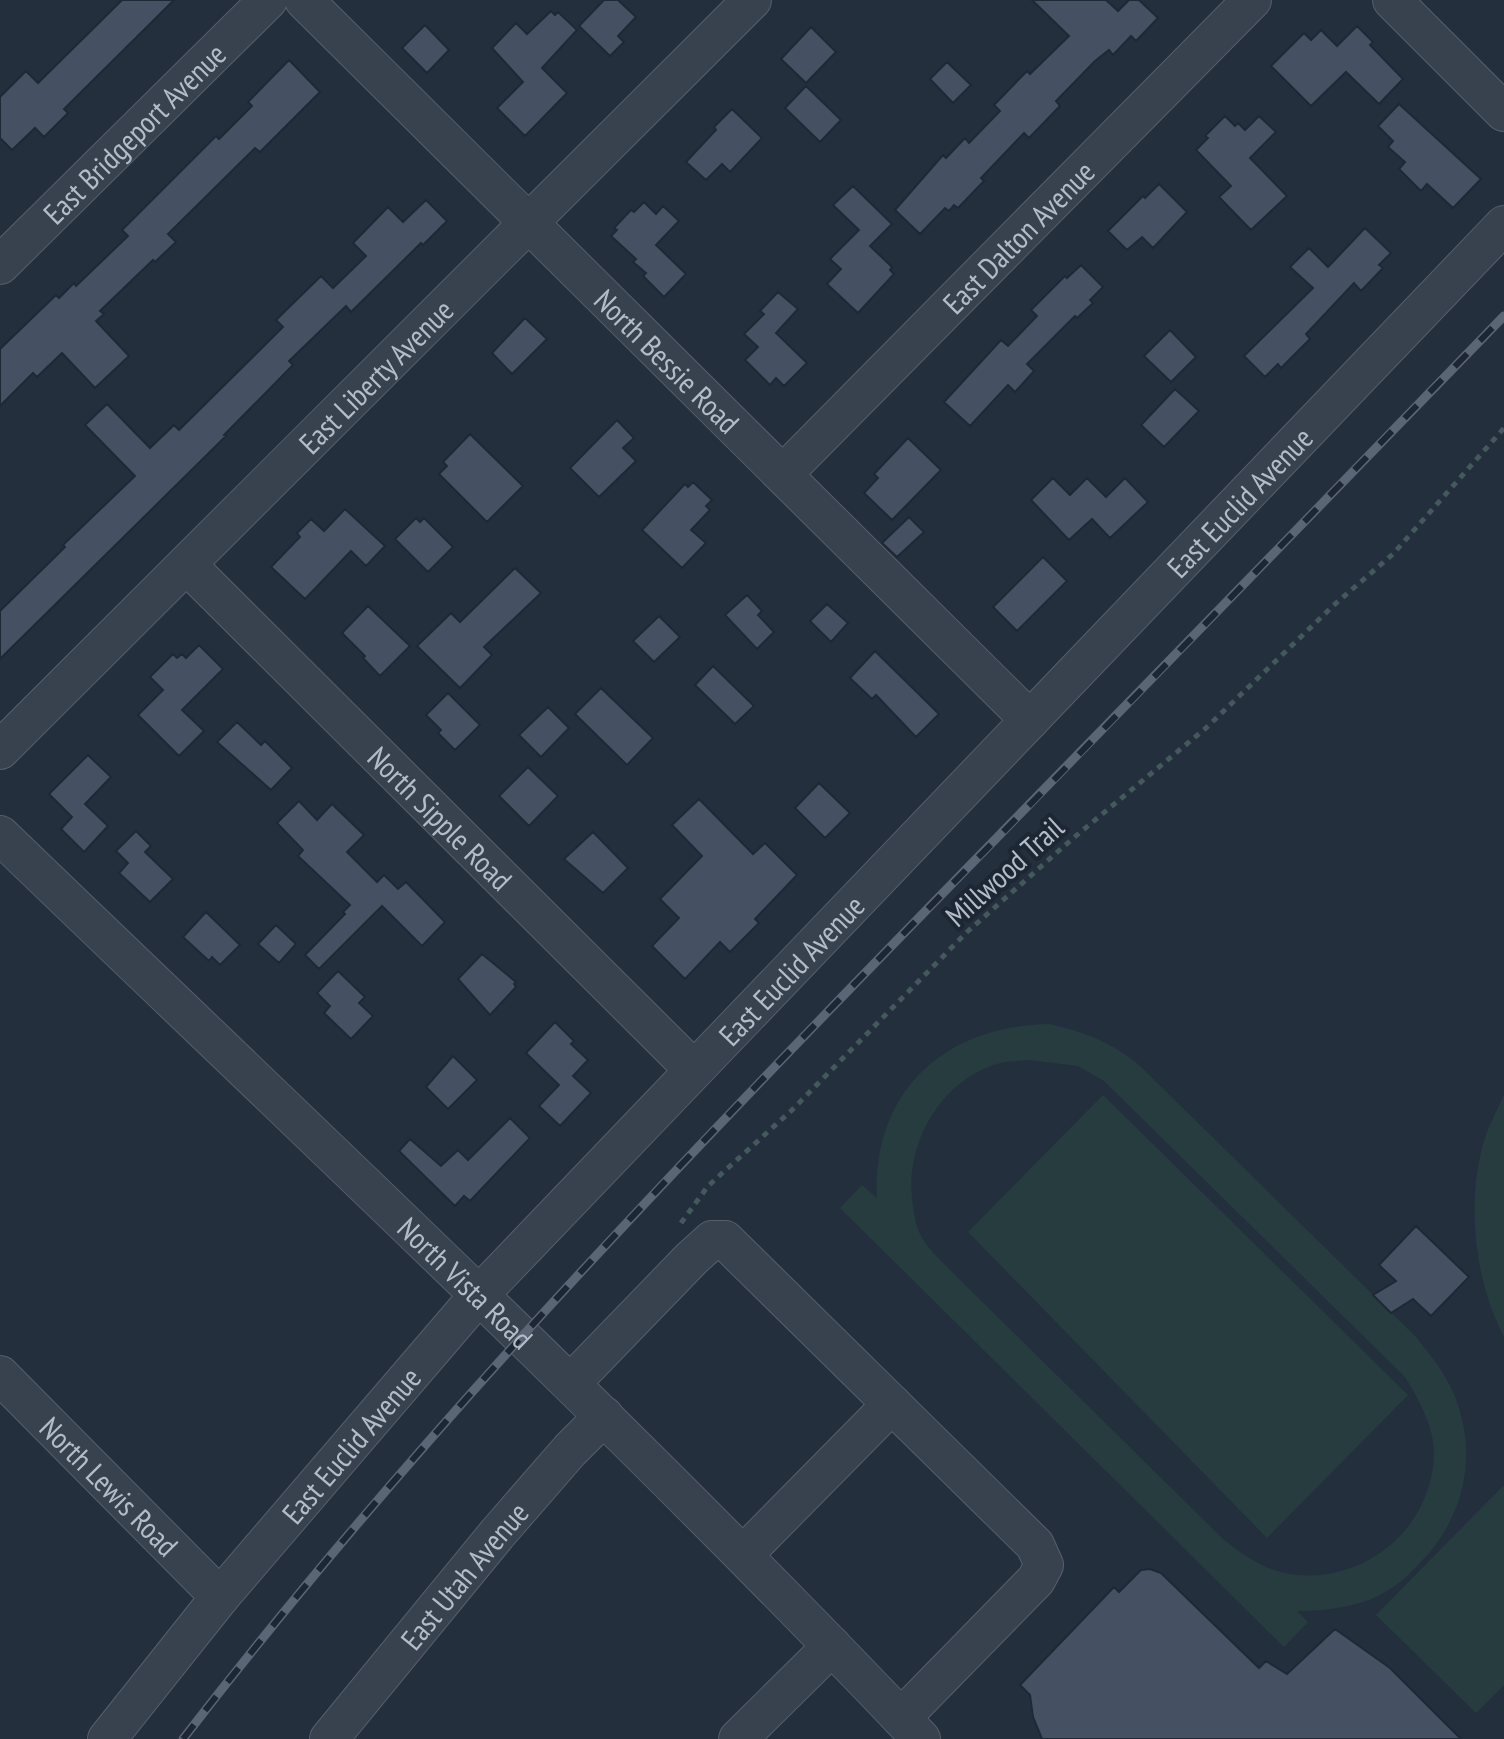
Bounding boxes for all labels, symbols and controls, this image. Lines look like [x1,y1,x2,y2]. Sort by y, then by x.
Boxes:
street label: East Bridgeport Avenue [34,34,233,232]
street label: East Dalton Avenue [934,152,1102,321]
street label: North Bessie Road [587,280,748,441]
street label: East Liberty Avenue [290,290,461,461]
street label: East Euclid Avenue [1158,418,1320,585]
street label: North Sipple Road [360,737,521,898]
street label: Millwood Trail [937,808,1071,934]
street label: East Euclid Avenue [709,886,872,1053]
street label: North Vista Road [390,1208,542,1357]
street label: East Euclid Avenue [273,1358,428,1531]
street label: North Lewis Road [32,1408,187,1564]
street label: East Utah Avenue [391,1493,536,1657]

